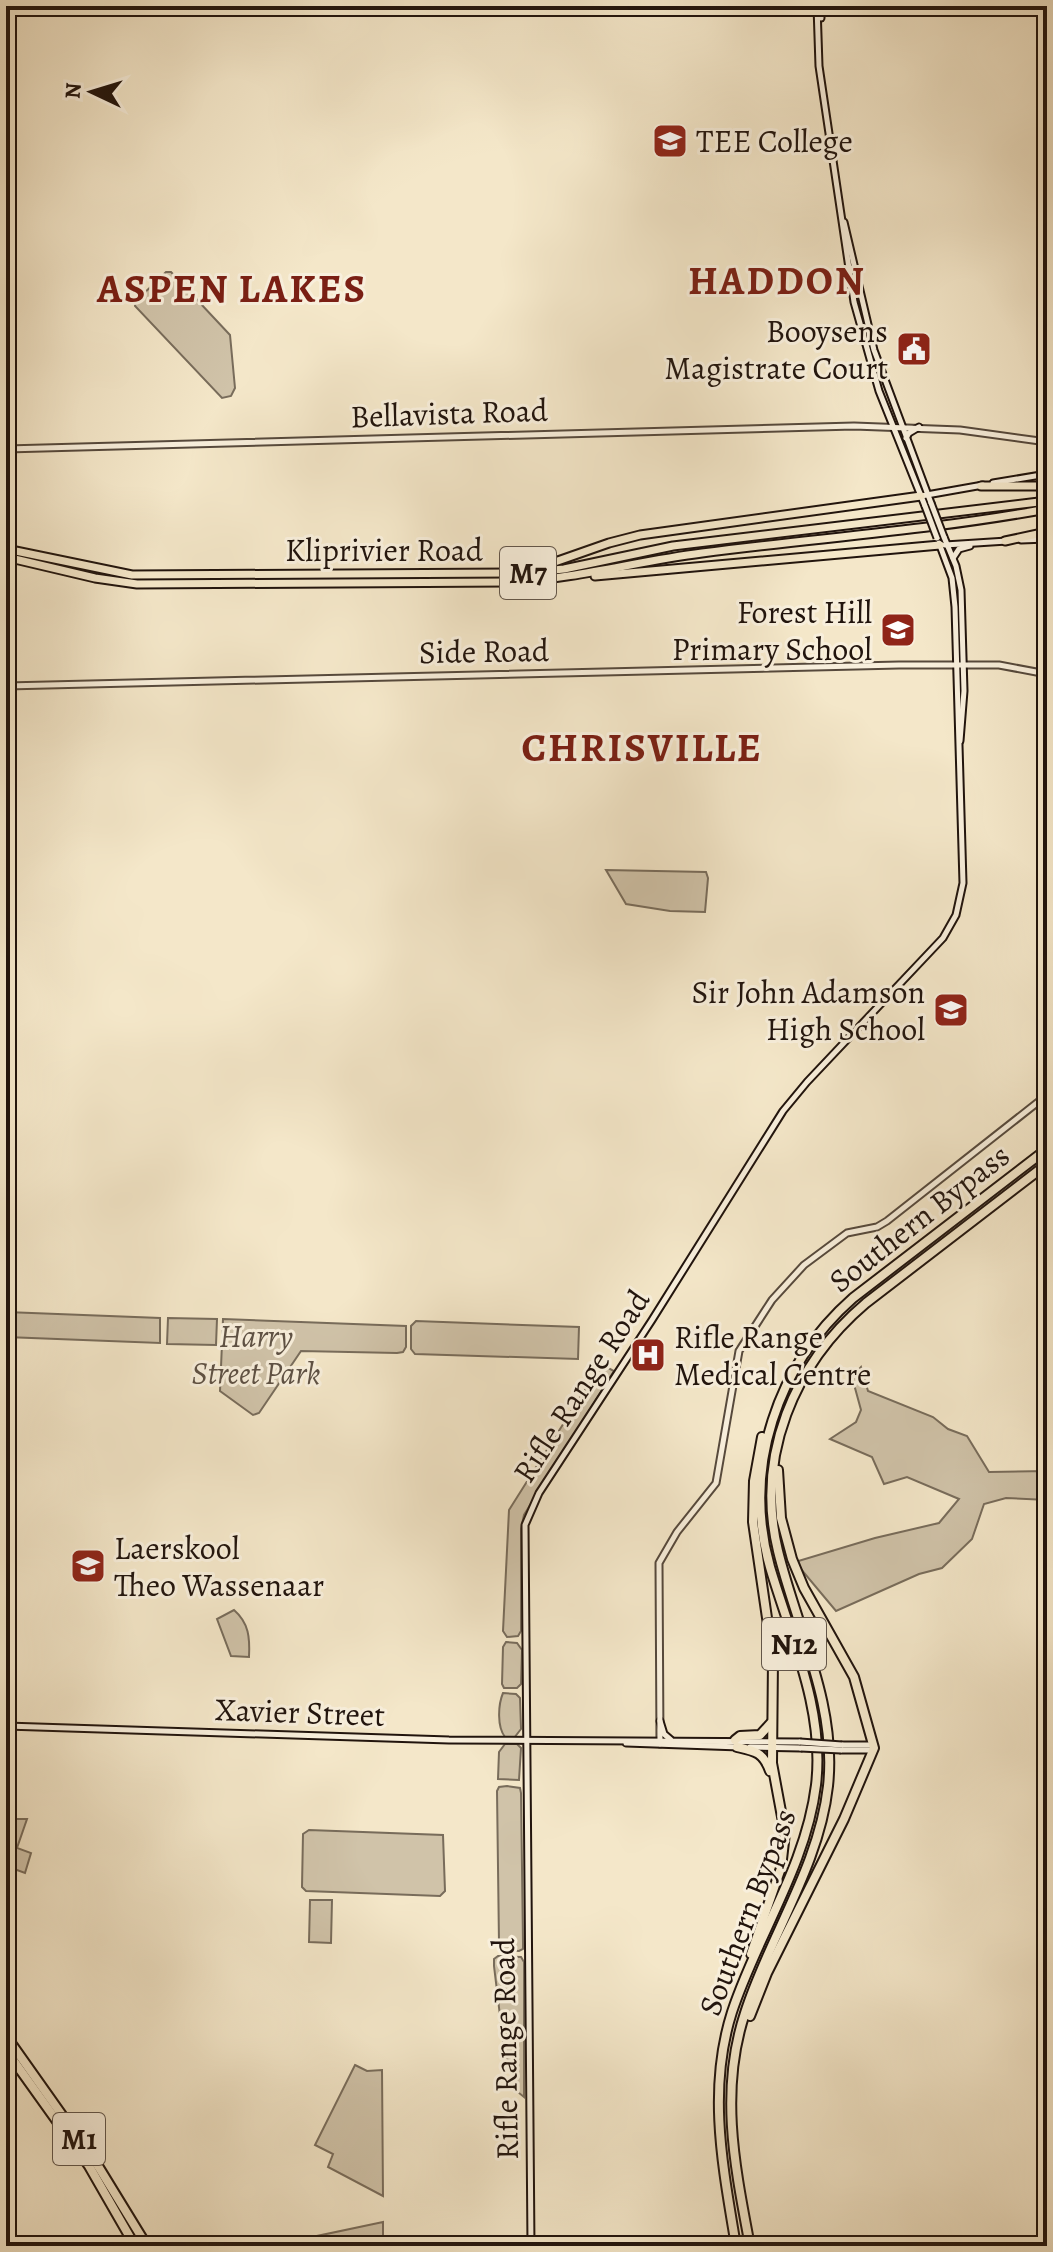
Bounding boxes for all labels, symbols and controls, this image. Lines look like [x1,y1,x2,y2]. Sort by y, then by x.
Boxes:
north arrow [52,52,132,132]
text: N [58,82,89,100]
place label: TEE College [696,119,853,163]
school or university icon: TEE College [651,122,689,160]
district label: HADDON [688,253,866,308]
district label: ASPEN LAKES [96,261,367,316]
place label: Booysens Magistrate Court [664,309,888,390]
public building icon: Booysens Magistrate Court [895,330,933,368]
street label: Bellavista Road [349,388,549,438]
street label: Kliprivier Road [285,528,484,572]
road number: M7 [500,547,556,599]
place label: Forest Hill Primary School [672,590,872,671]
school or university icon: Forest Hill Primary School [879,611,917,649]
street label: Side Road [419,628,550,674]
district label: CHRISVILLE [521,720,763,775]
place label: Sir John Adamson High School [691,970,925,1051]
school or university icon: Sir John Adamson High School [932,991,970,1029]
street label: Southern Bypass [819,1133,1019,1303]
street label: Rifle Range Road [502,1280,660,1491]
park label: Harry Street Park [191,1314,321,1395]
place label: Rifle Range Medical Centre [674,1315,871,1396]
hospital icon: Rifle Range Medical Centre [629,1336,667,1374]
place label: Laerskool Theo Wassenaar [114,1526,324,1607]
school or university icon: Laerskool Theo Wassenaar [69,1547,107,1585]
road number: N12 [762,1618,826,1670]
street label: Xavier Street [214,1687,386,1737]
street label: Southern Bypass [687,1802,807,2022]
street label: Rifle Range Road [481,1937,529,2160]
road number: M1 [53,2113,105,2165]

